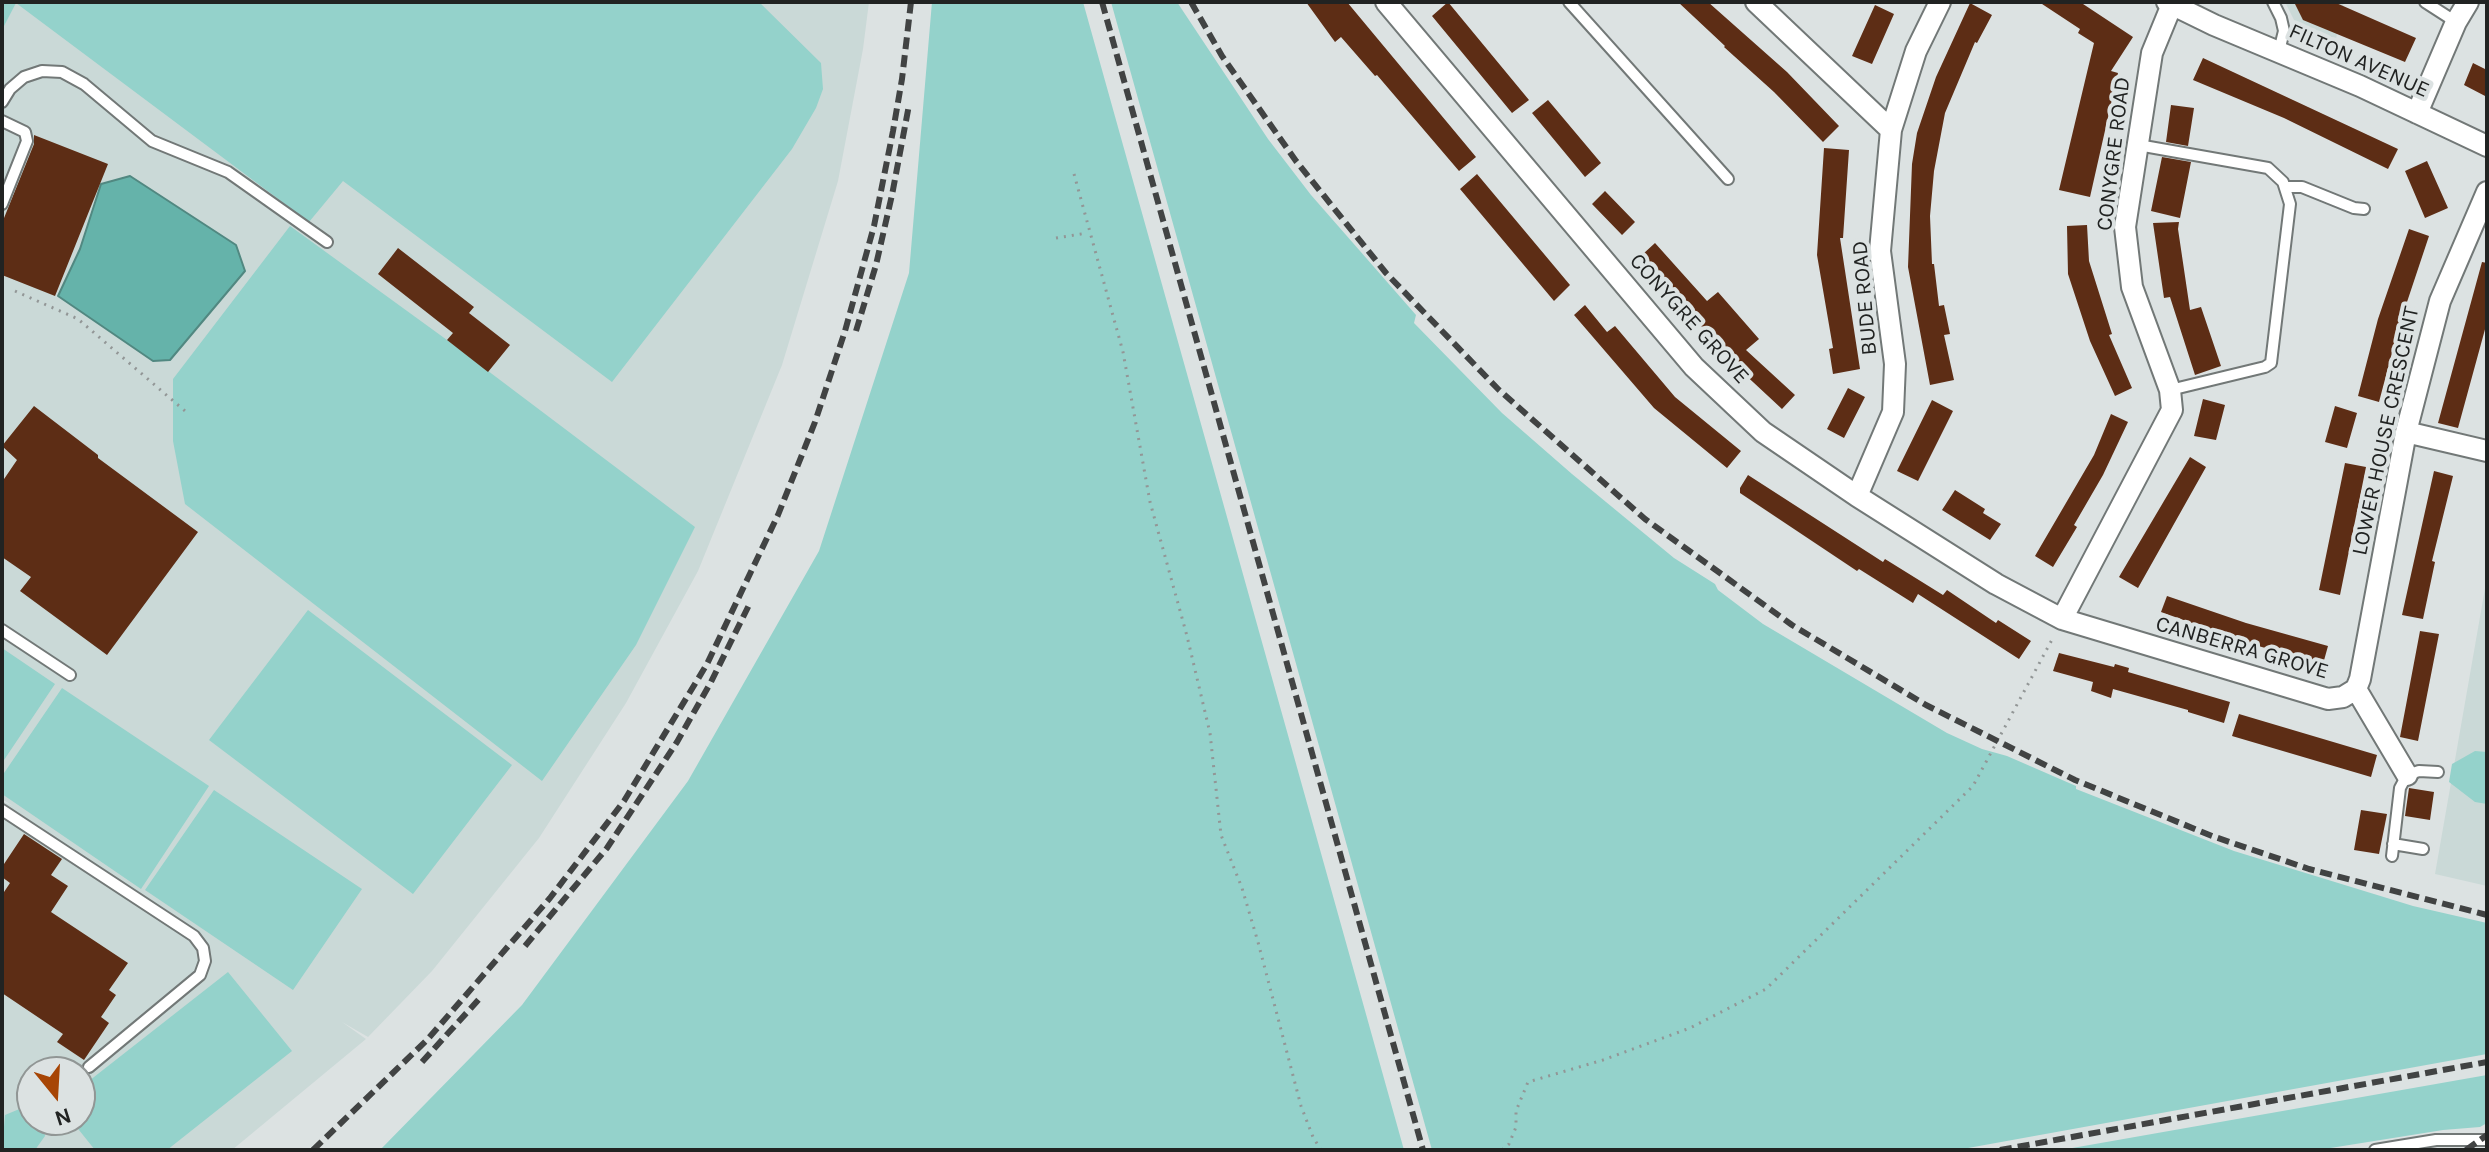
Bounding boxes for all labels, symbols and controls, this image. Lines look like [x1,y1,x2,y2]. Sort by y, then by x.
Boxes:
street label: FILTON AVENUE [2285,18,2433,104]
street label: CONYGRE ROAD [2091,76,2137,232]
street label: BUDE ROAD [1847,240,1883,356]
street label: CONYGRE GROVE [1624,248,1754,390]
street label: LOWER HOUSE CRESCENT [2347,304,2425,558]
street label: CANBERRA GROVE [2153,611,2331,685]
north arrow [16,1056,96,1136]
text: N [51,1102,74,1132]

